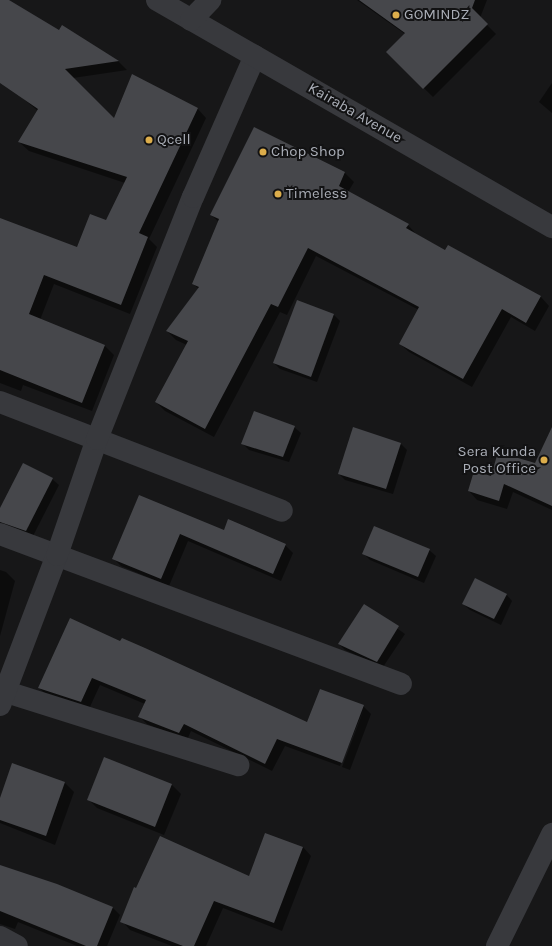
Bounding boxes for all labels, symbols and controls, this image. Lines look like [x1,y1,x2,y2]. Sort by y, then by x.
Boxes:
place label: GOMINDZ [404,6,469,24]
marker: GOMINDZ [391,10,401,20]
street label: Kairaba Avenue [305,79,405,147]
place label: Qcell [157,131,191,149]
marker: Qcell [144,135,154,145]
place label: Chop Shop [271,143,345,161]
marker: Chop Shop [258,147,268,157]
place label: Timeless [286,185,347,203]
marker: Timeless [273,189,283,199]
place label: Sera Kunda Post Office [458,442,536,477]
marker: Sera Kunda Post Office [539,455,549,465]

